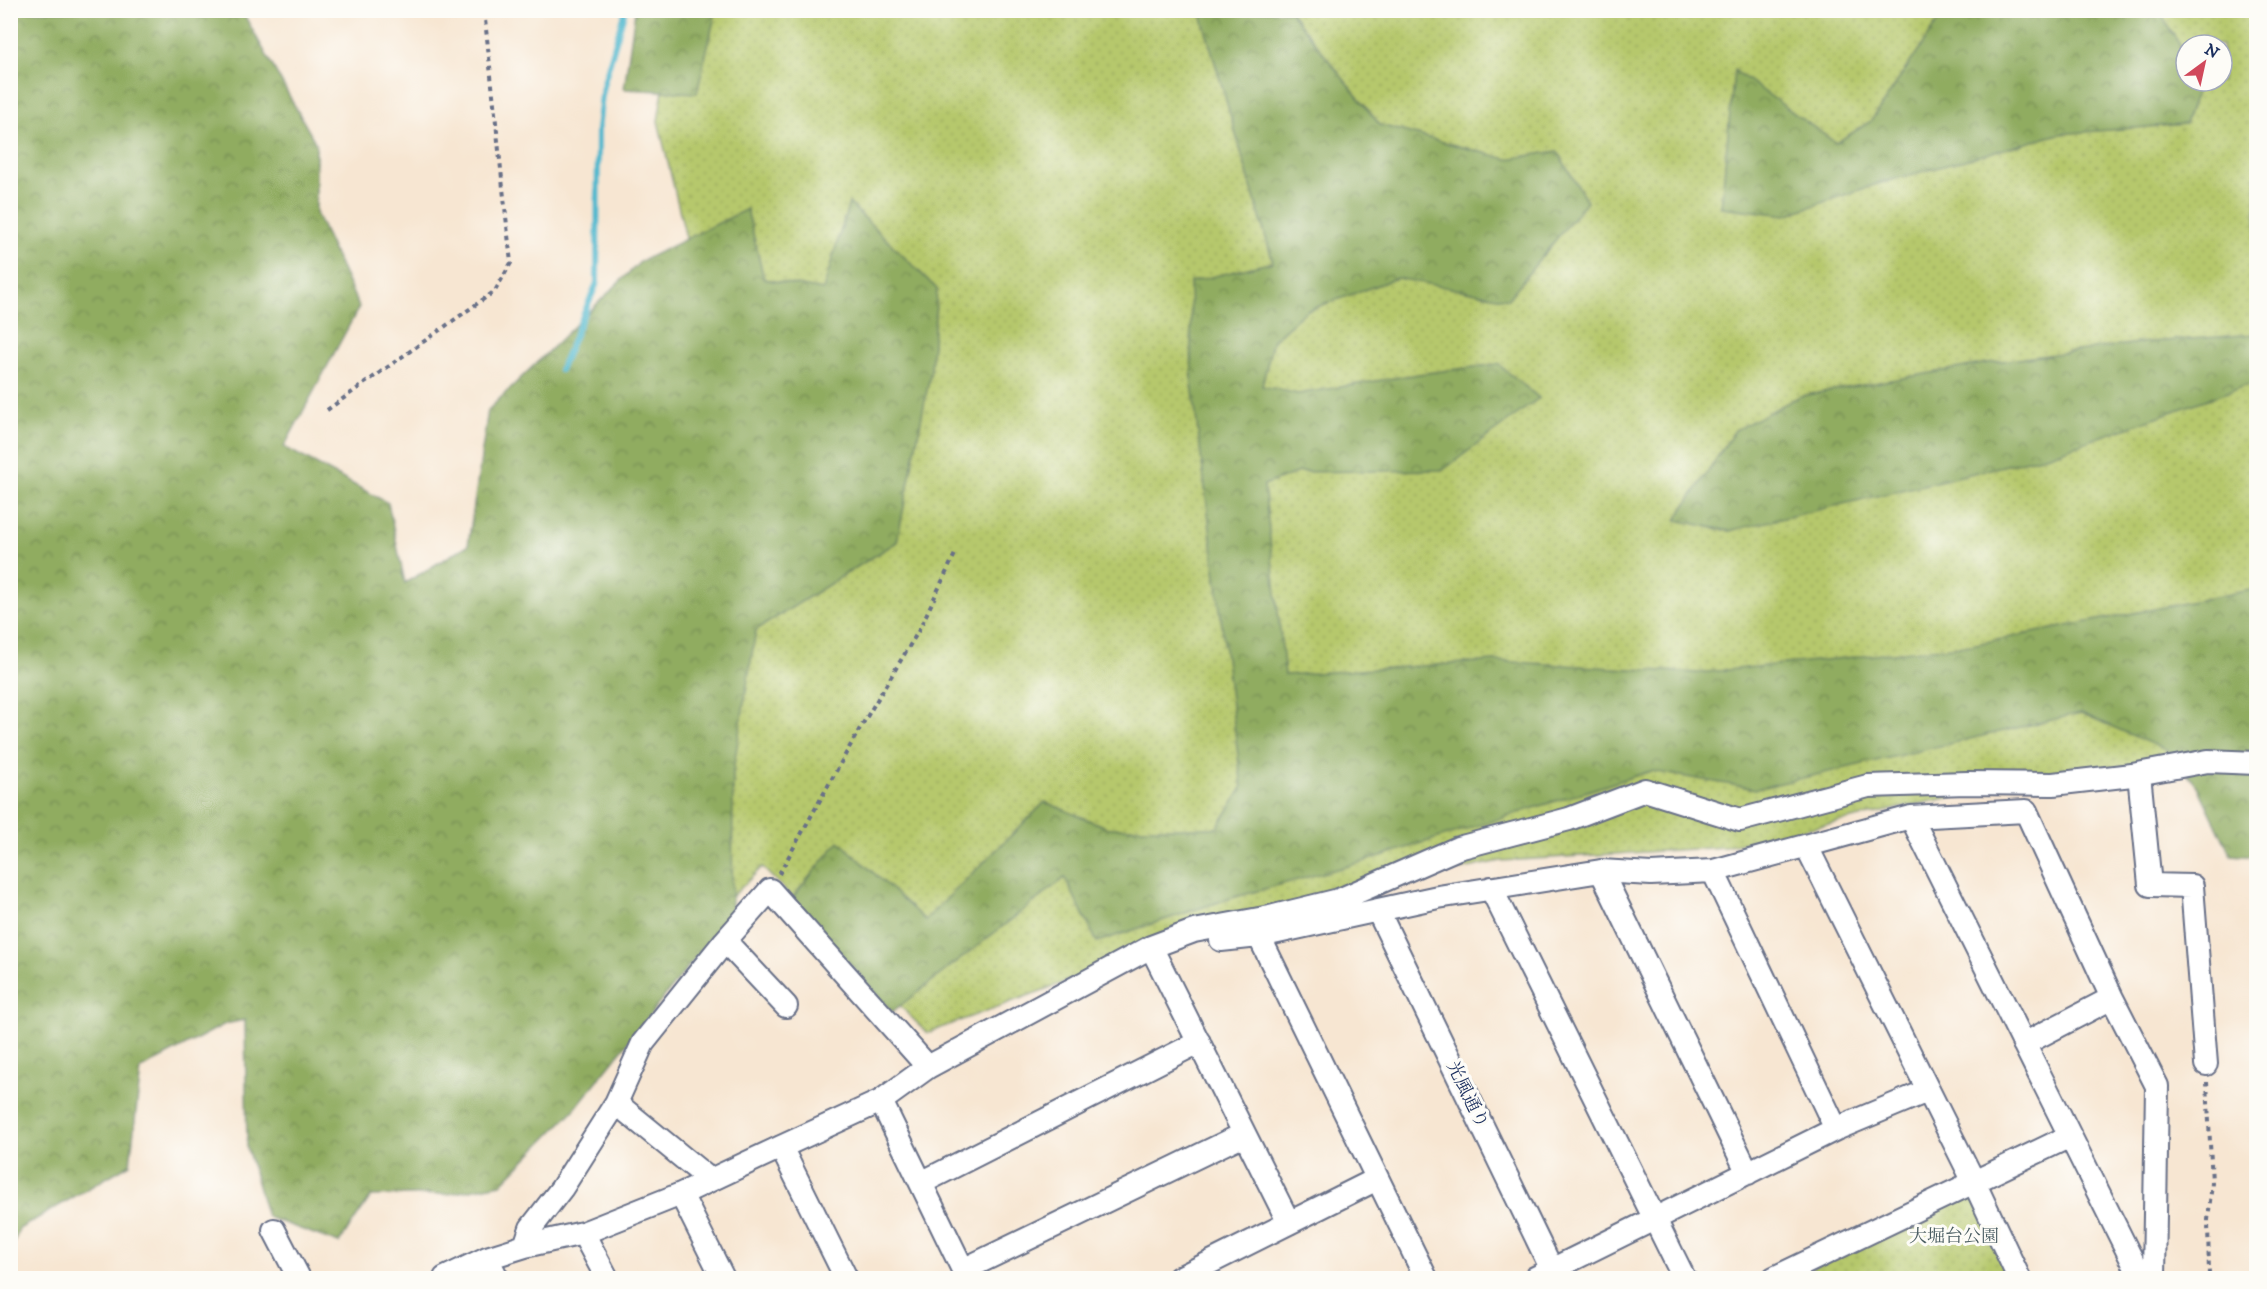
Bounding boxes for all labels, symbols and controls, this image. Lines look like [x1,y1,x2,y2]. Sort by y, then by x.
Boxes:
north arrow [2174,33,2234,93]
text: N [2201,39,2223,63]
street label: 光風通り [1441,1058,1493,1132]
park label: 大堀台公園 [1909,1226,1999,1248]

